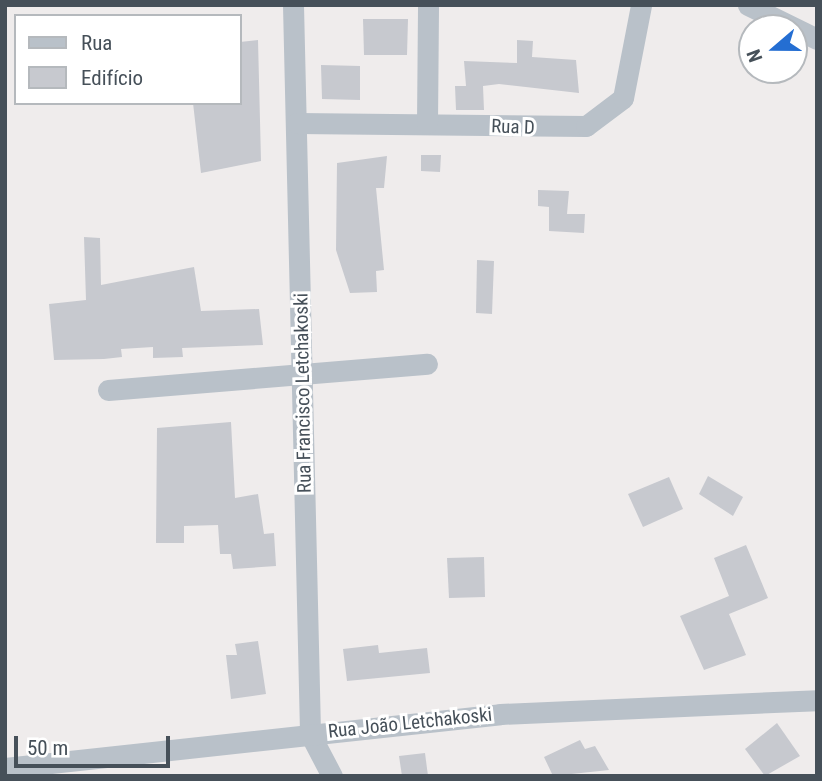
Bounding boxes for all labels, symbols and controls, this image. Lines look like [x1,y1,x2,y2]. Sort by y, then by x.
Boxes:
legend [14,14,242,105]
north arrow [738,14,808,84]
text: Rua [81,31,112,55]
text: N [742,46,767,65]
text: Edifício [81,66,143,90]
street label: Rua D [491,115,535,139]
street label: Rua Francisco Letchakoski [290,293,316,493]
street label: Rua João Letchakoski [327,703,493,743]
scale bar [18,722,173,766]
text: 50 m [27,736,68,760]

